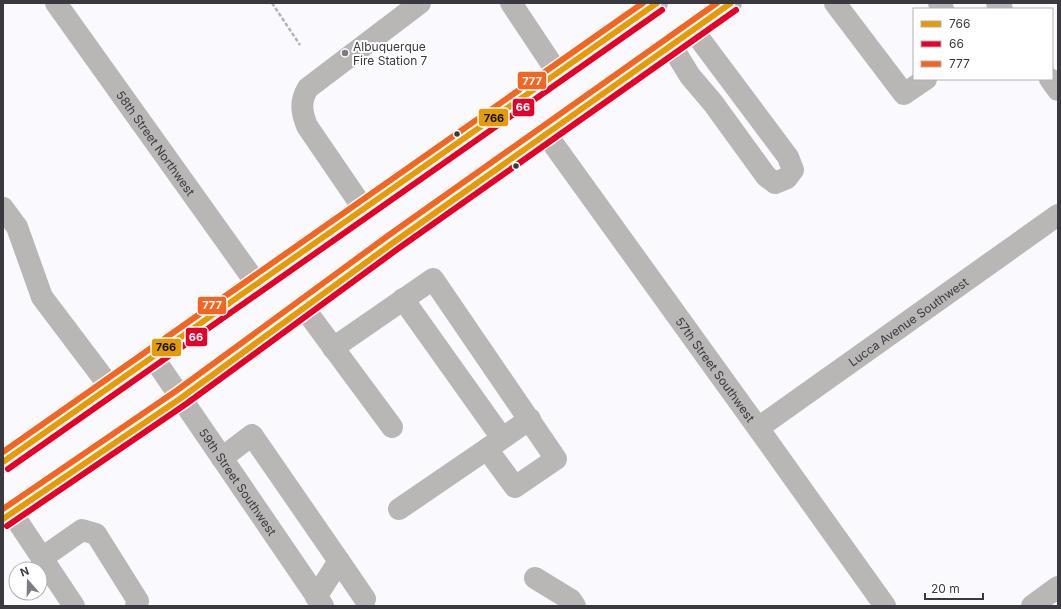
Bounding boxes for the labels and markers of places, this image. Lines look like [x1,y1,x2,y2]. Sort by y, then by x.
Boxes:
place label: Albuquerque Fire Station 7 [353,39,428,68]
marker: Albuquerque Fire Station 7 [340,48,350,58]
unlabelled marker [452,129,462,139]
unlabelled marker [511,161,521,171]

